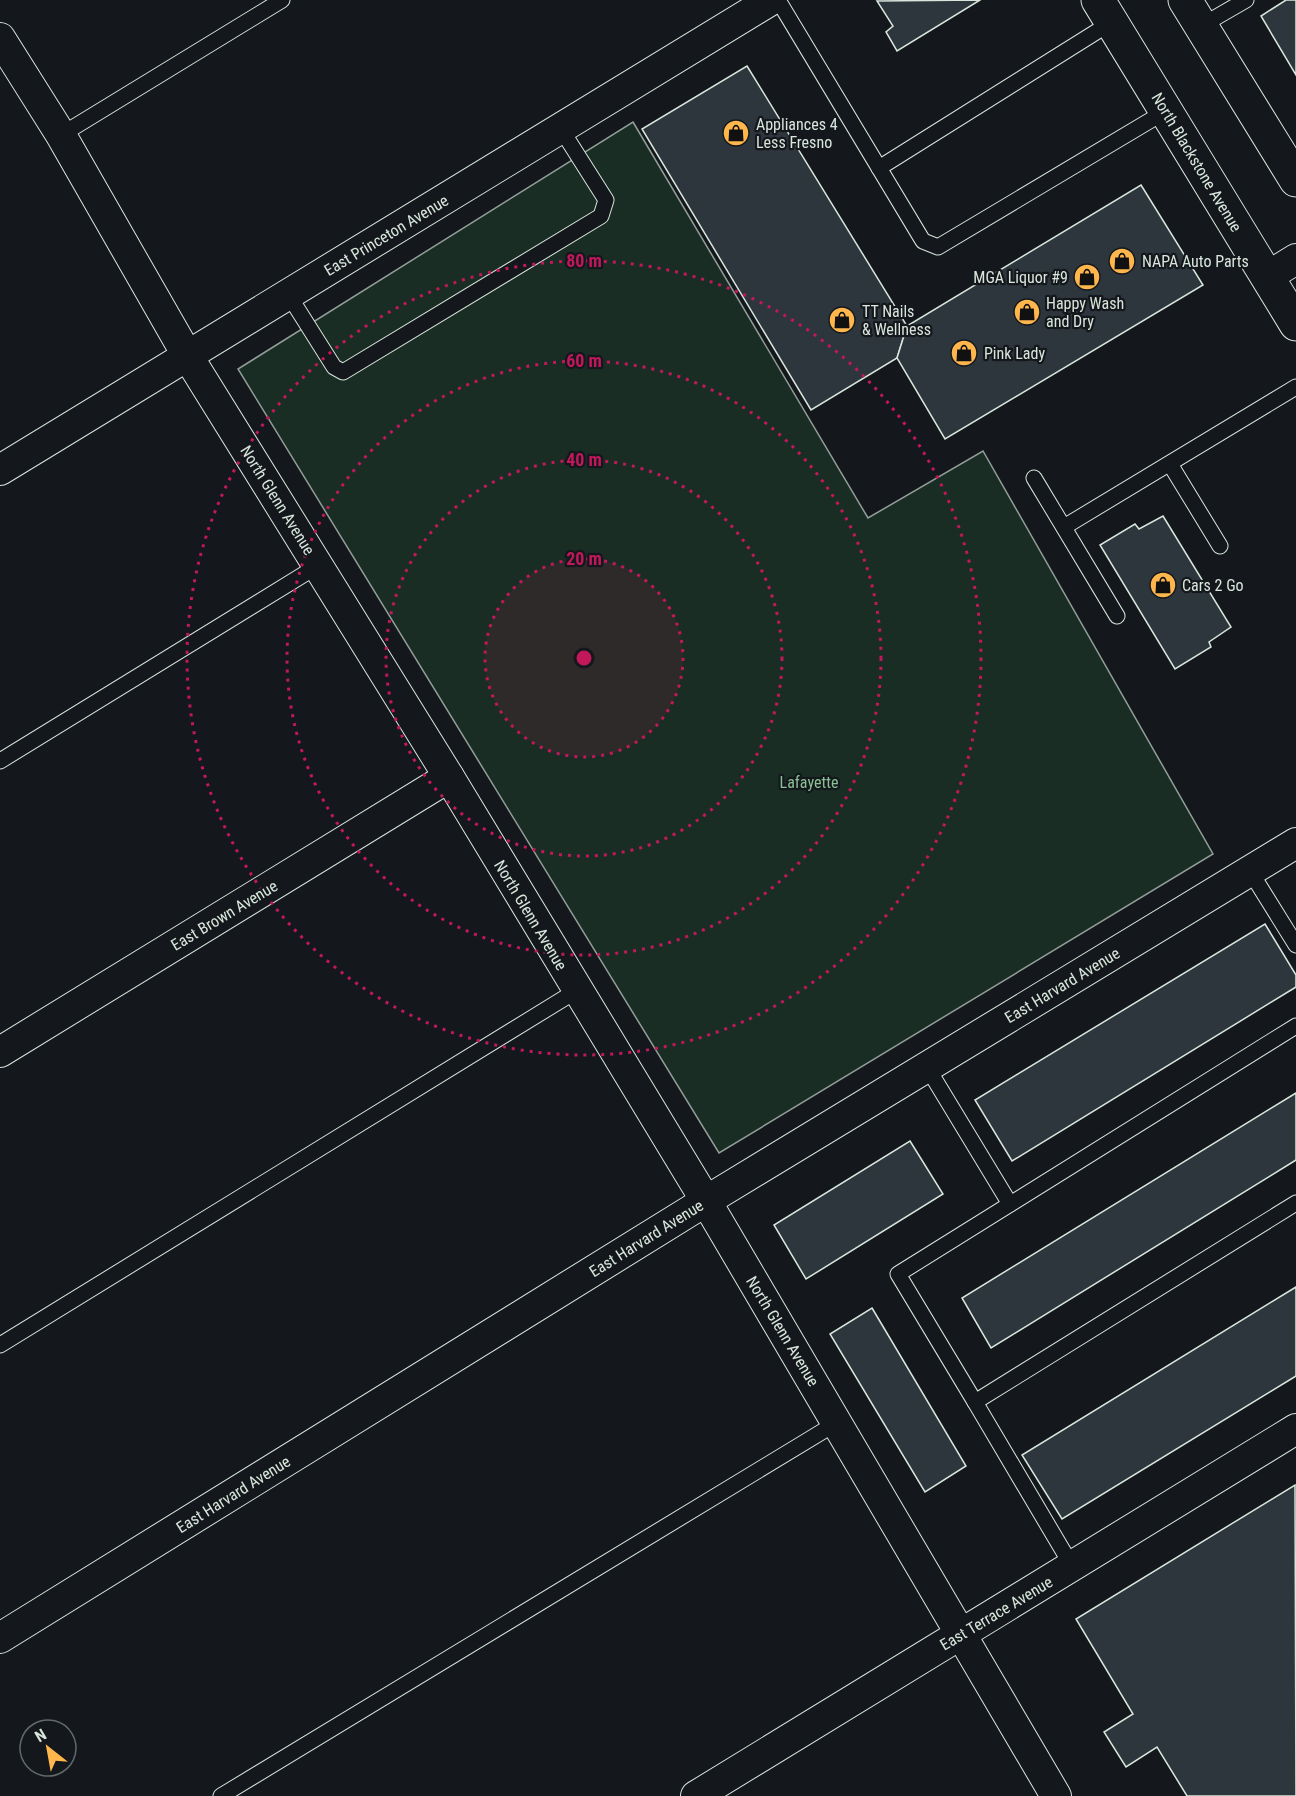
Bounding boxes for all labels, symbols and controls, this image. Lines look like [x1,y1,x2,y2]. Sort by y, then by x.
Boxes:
street label: North Blackstone Avenue [1148,89,1246,235]
place label: Appliances 4 Less Fresno [756,115,838,152]
shop icon: Appliances 4 Less Fresno [721,118,751,148]
street label: East Princeton Avenue [321,191,452,280]
shop icon: NAPA Auto Parts [1107,246,1137,276]
text: 80 m [566,250,602,271]
place label: NAPA Auto Parts [1142,252,1249,271]
shop icon: MGA Liquor #9 [1072,262,1102,292]
place label: MGA Liquor #9 [973,268,1068,287]
place label: Happy Wash and Dry [1046,294,1124,331]
shop icon: Happy Wash and Dry [1012,297,1042,327]
place label: TT Nails & Wellness [862,302,931,339]
shop icon: TT Nails & Wellness [827,305,857,335]
shop icon: Pink Lady [949,338,979,368]
place label: Pink Lady [984,344,1045,363]
text: 60 m [566,350,602,371]
street label: North Glenn Avenue [236,442,319,558]
text: 40 m [566,449,602,470]
text: 20 m [566,548,602,569]
shop icon: Cars 2 Go [1148,570,1178,600]
place label: Cars 2 Go [1182,576,1244,595]
centre of rings [574,648,594,668]
park label: Lafayette [780,773,838,792]
street label: North Glenn Avenue [490,857,571,974]
street label: East Brown Avenue [168,876,281,955]
street label: East Harvard Avenue [1001,944,1123,1027]
street label: East Harvard Avenue [586,1196,707,1281]
street label: North Glenn Avenue [742,1273,823,1390]
street label: East Harvard Avenue [173,1452,294,1537]
street label: East Terrace Avenue [937,1572,1056,1654]
north arrow [18,1718,78,1778]
text: N [31,1725,50,1746]

